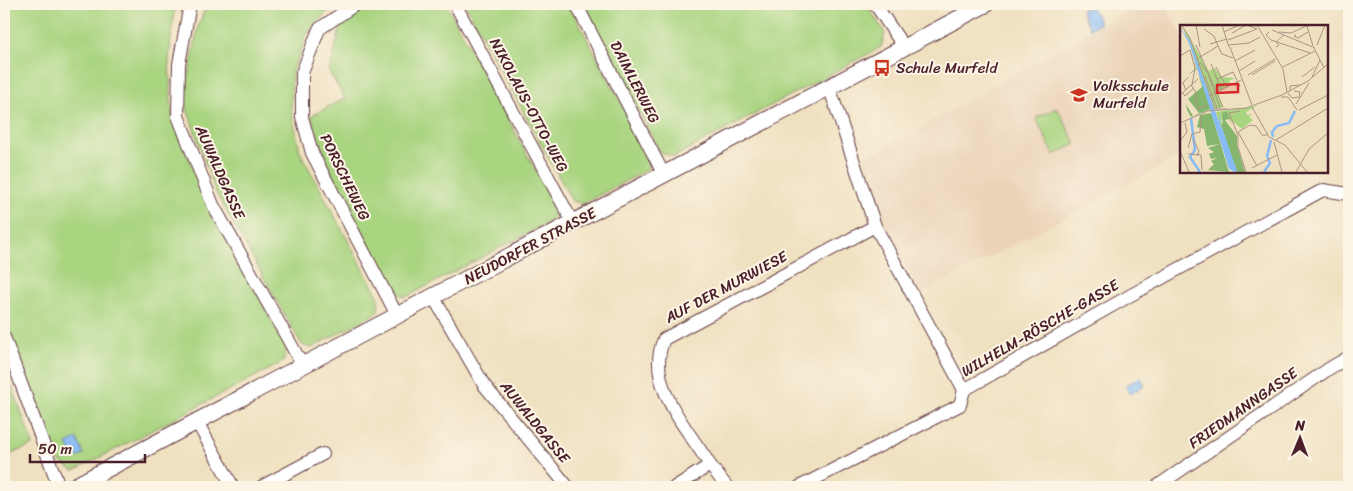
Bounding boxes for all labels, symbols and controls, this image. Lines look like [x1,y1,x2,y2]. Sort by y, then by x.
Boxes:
inset map [1180,25,1328,172]
street label: NIKOLAUS-OTTO-WEG [482,33,576,177]
street label: DAIMLERWEG [603,36,667,128]
place label: Schule Murfeld [896,55,999,81]
bus stop icon: Schule Murfeld [872,58,892,78]
place label: Volksschule Murfeld [1093,73,1169,116]
school or university icon: Volksschule Murfeld [1069,85,1089,105]
street label: AUWALDGASSE [187,120,253,225]
street label: PORSCHEWEG [313,129,378,225]
street label: NEUDORFER STRASSE [459,199,602,292]
street label: AUF DER MURWIESE [659,243,794,331]
street label: WILHELM-RÖSCHE-GASSE [956,271,1125,384]
street label: FRIEDMANNGASSE [1185,364,1301,452]
street label: AUWALDGASSE [493,374,578,471]
north arrow [1276,414,1326,464]
scale bar [30,431,145,463]
text: 50 m [38,436,73,462]

